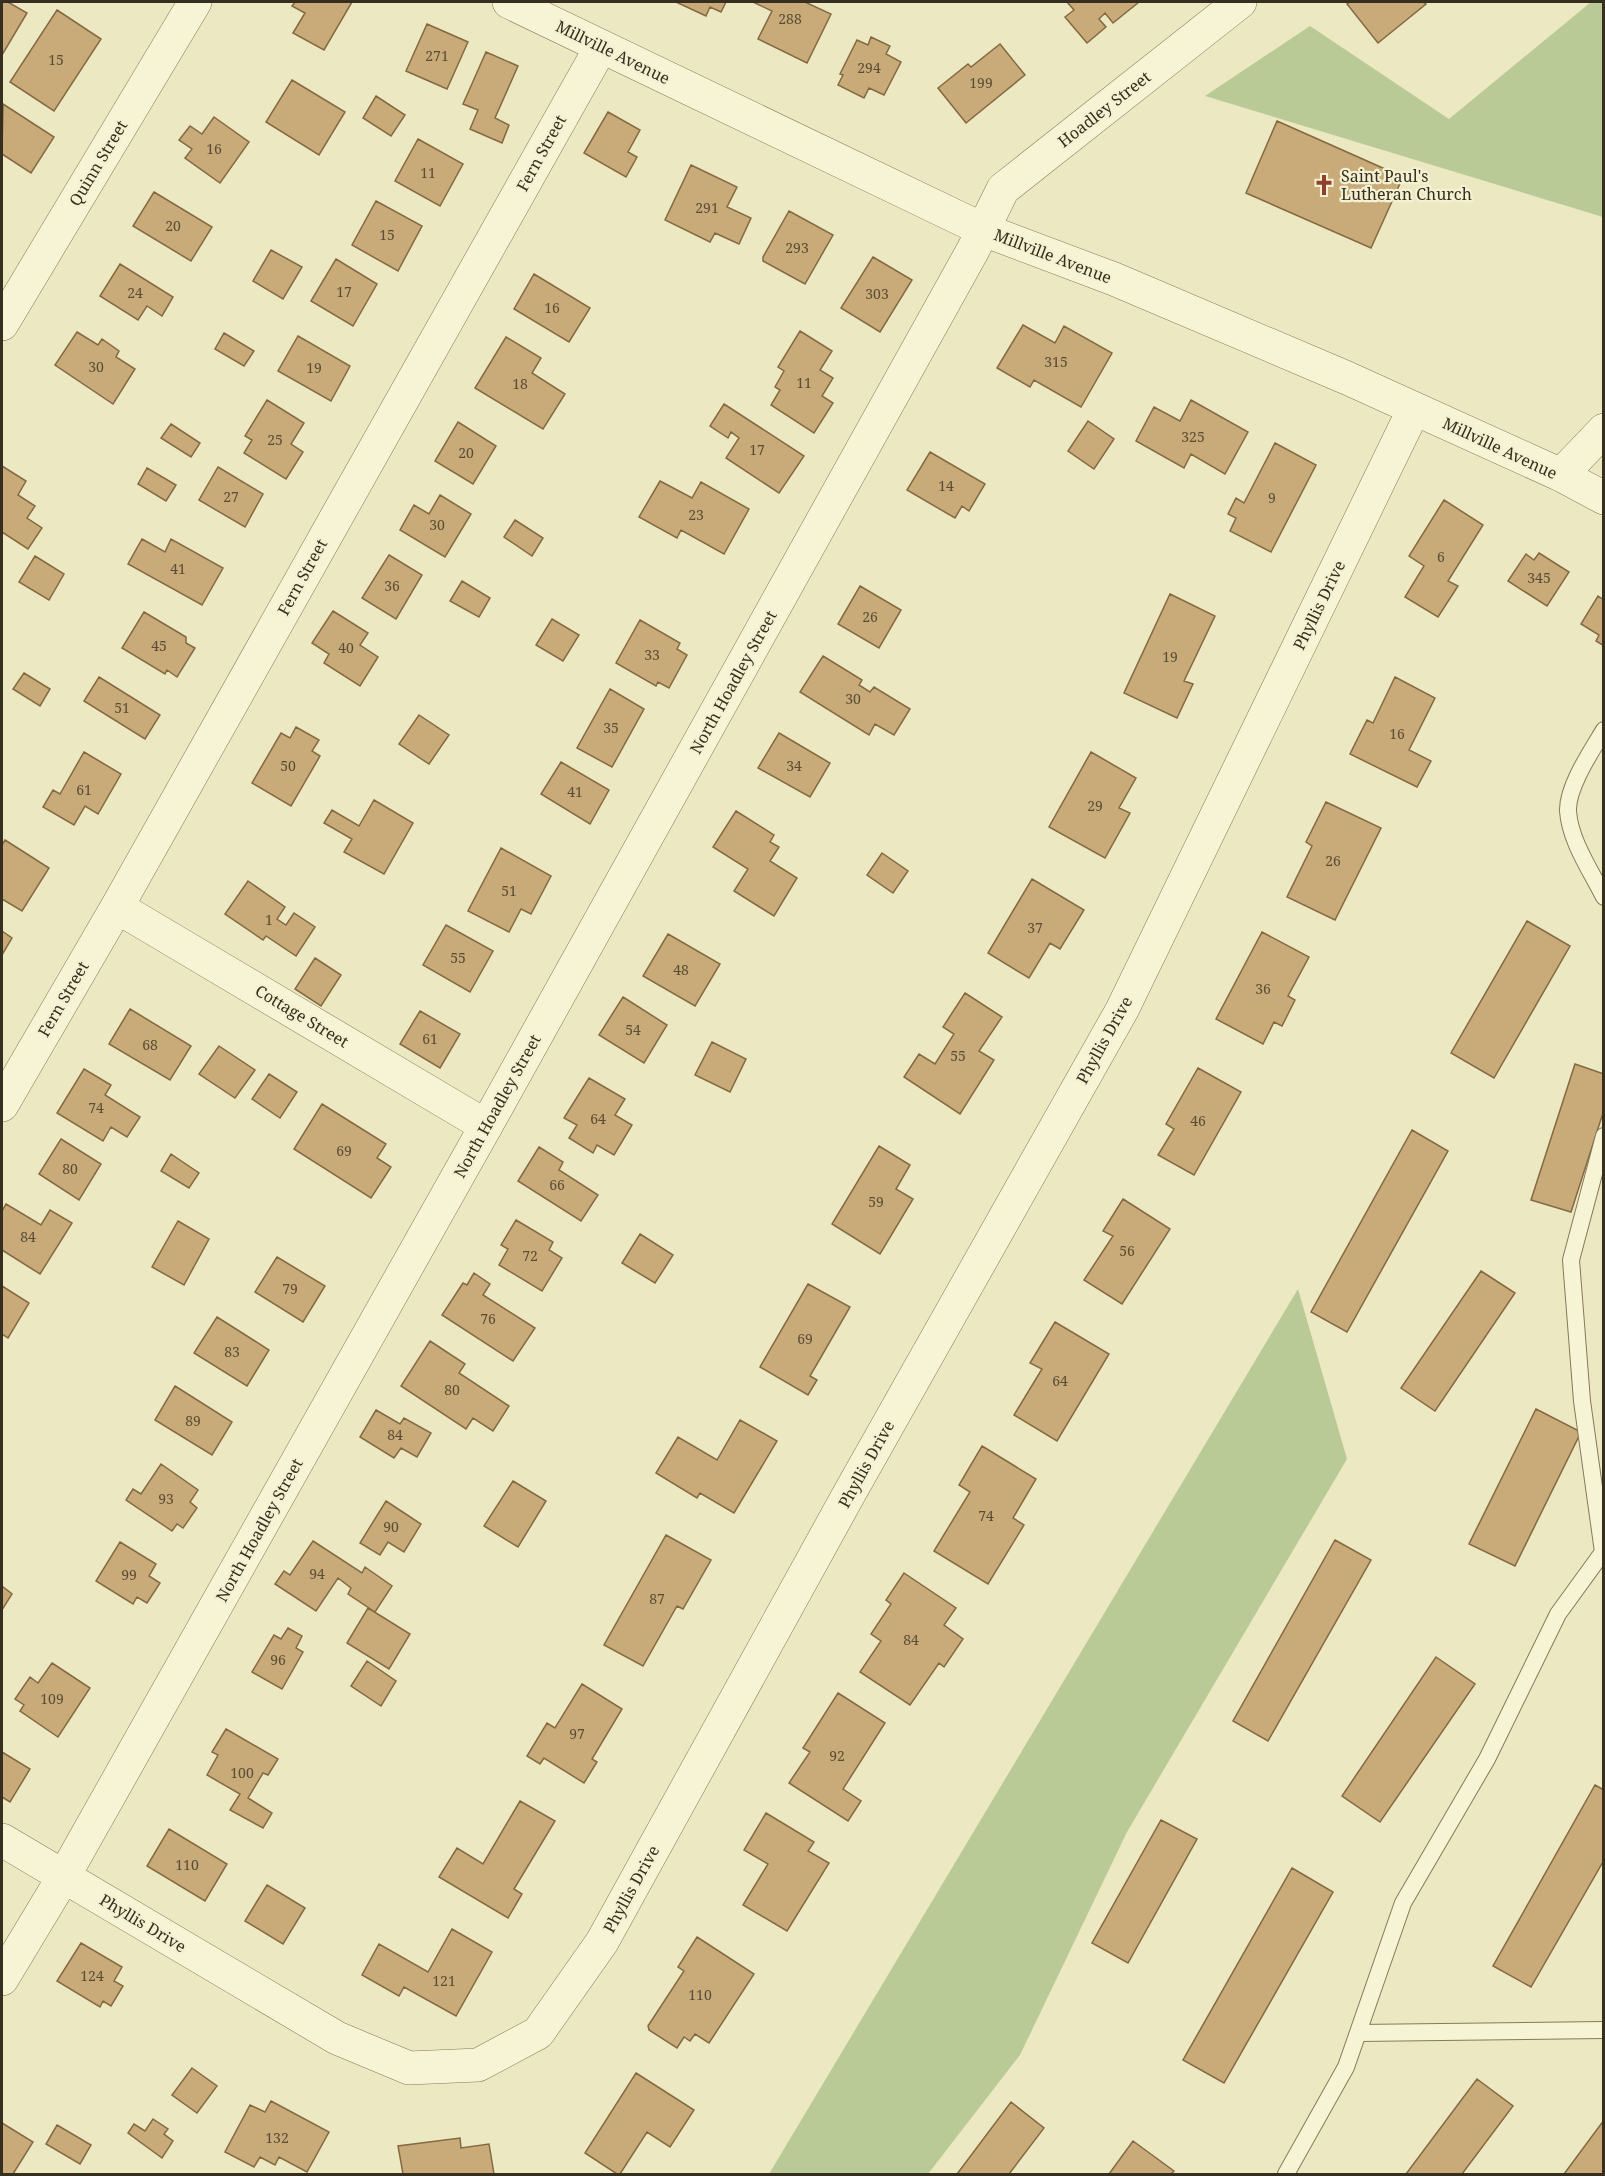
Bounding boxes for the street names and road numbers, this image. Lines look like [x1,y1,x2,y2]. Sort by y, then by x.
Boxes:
street label: Millville Avenue [552,15,674,89]
street label: Hoadley Street [1053,66,1155,152]
street label: Fern Street [511,111,571,195]
street label: Quinn Street [64,116,132,210]
street label: Millville Avenue [991,223,1115,289]
street label: Millville Avenue [1439,412,1561,484]
street label: Fern Street [272,535,332,619]
street label: Phyllis Drive [1288,557,1350,653]
street label: North Hoadley Street [684,606,782,758]
street label: Fern Street [32,957,94,1041]
street label: Cottage Street [251,979,353,1053]
street label: Phyllis Drive [1071,992,1137,1088]
street label: North Hoadley Street [448,1030,546,1182]
street label: Phyllis Drive [833,1416,899,1512]
street label: North Hoadley Street [210,1454,308,1606]
street label: Phyllis Drive [598,1841,664,1937]
street label: Phyllis Drive [96,1889,190,1957]

